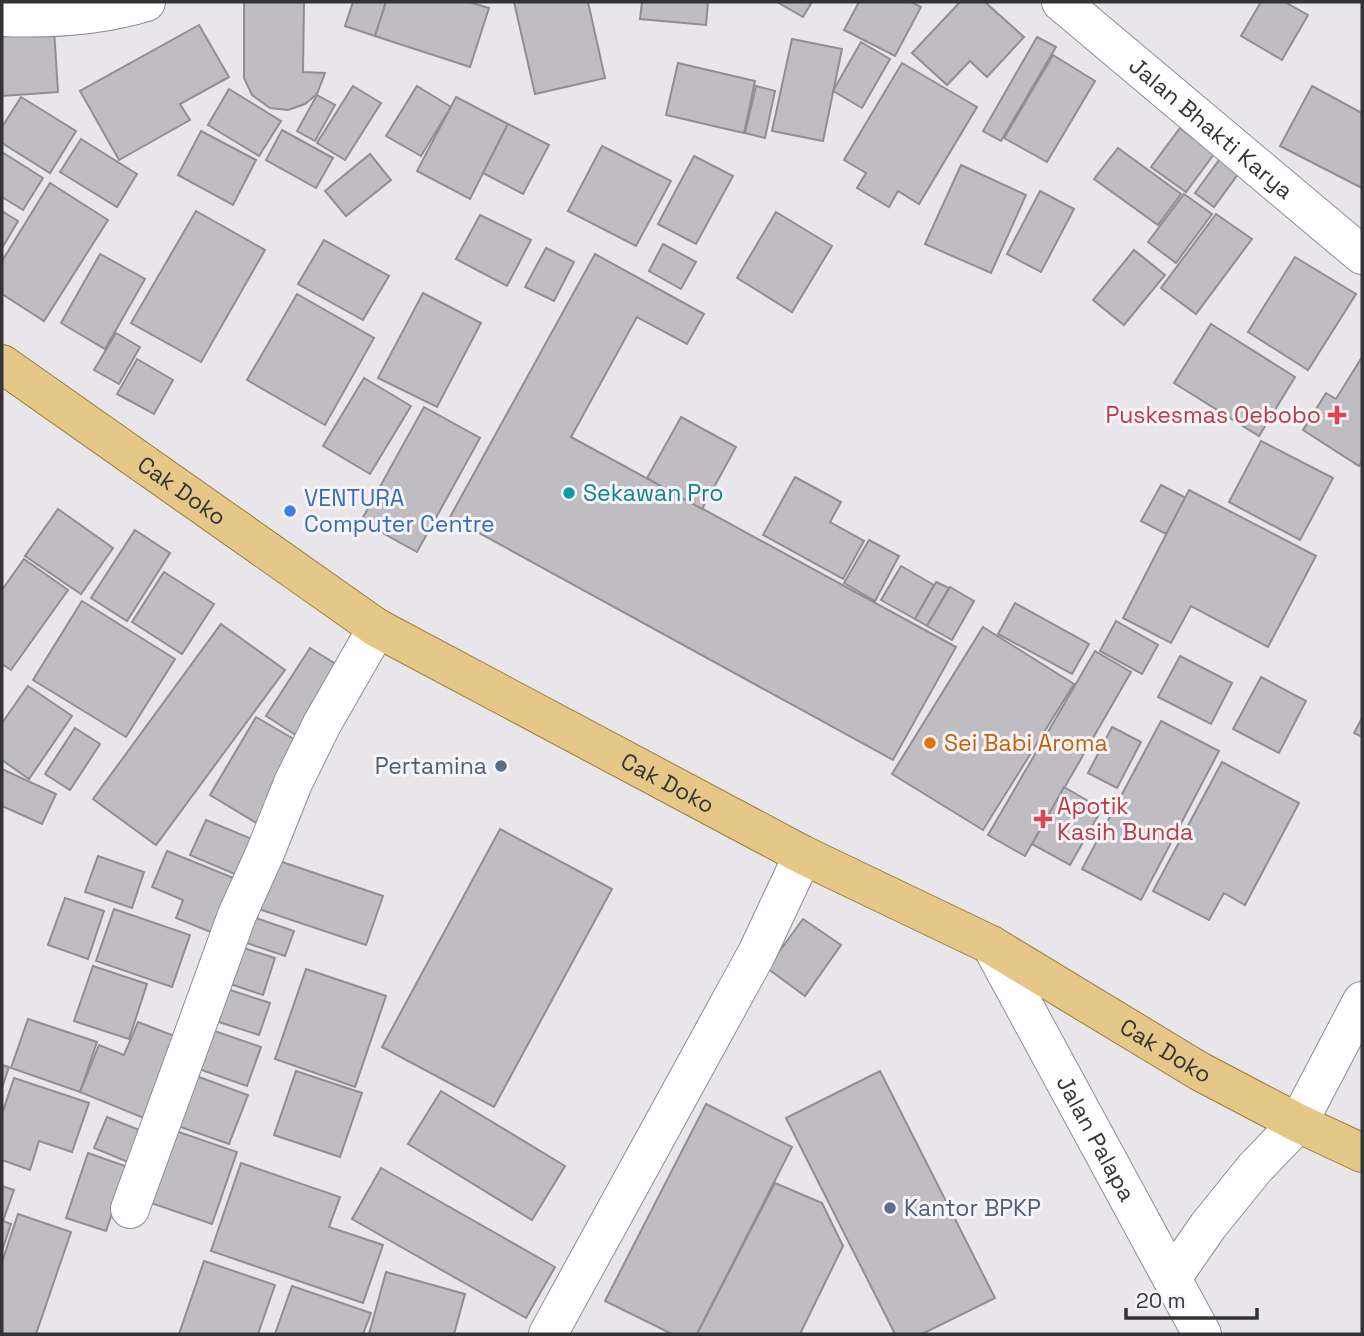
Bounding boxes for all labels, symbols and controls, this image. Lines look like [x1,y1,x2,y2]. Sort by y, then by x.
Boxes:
street label: Jalan Bhakti Karya [1123,51,1299,206]
place label: Puskesmas Oebobo [1105,400,1321,430]
marker: Puskesmas Oebobo [1327,405,1347,425]
street label: Cak Doko [132,449,232,532]
place label: Sekawan Pro [583,478,724,508]
place label: VENTURA Computer Centre [304,483,495,539]
marker: Sekawan Pro [561,485,577,501]
marker: VENTURA Computer Centre [282,503,298,519]
place label: Sei Babi Aroma [944,728,1108,758]
marker: Sei Babi Aroma [922,735,938,751]
street label: Cak Doko [616,746,720,820]
place label: Pertamina [375,751,487,781]
marker: Pertamina [493,758,509,774]
place label: Apotik Kasih Bunda [1057,791,1193,847]
marker: Apotik Kasih Bunda [1035,811,1051,827]
street label: Cak Doko [1114,1012,1217,1090]
street label: Jalan Palapa [1050,1070,1142,1207]
place label: Kantor BPKP [904,1193,1041,1223]
marker: Kantor BPKP [882,1200,898,1216]
scale bar [1126,1276,1257,1320]
text: 20 m [1136,1287,1186,1314]

